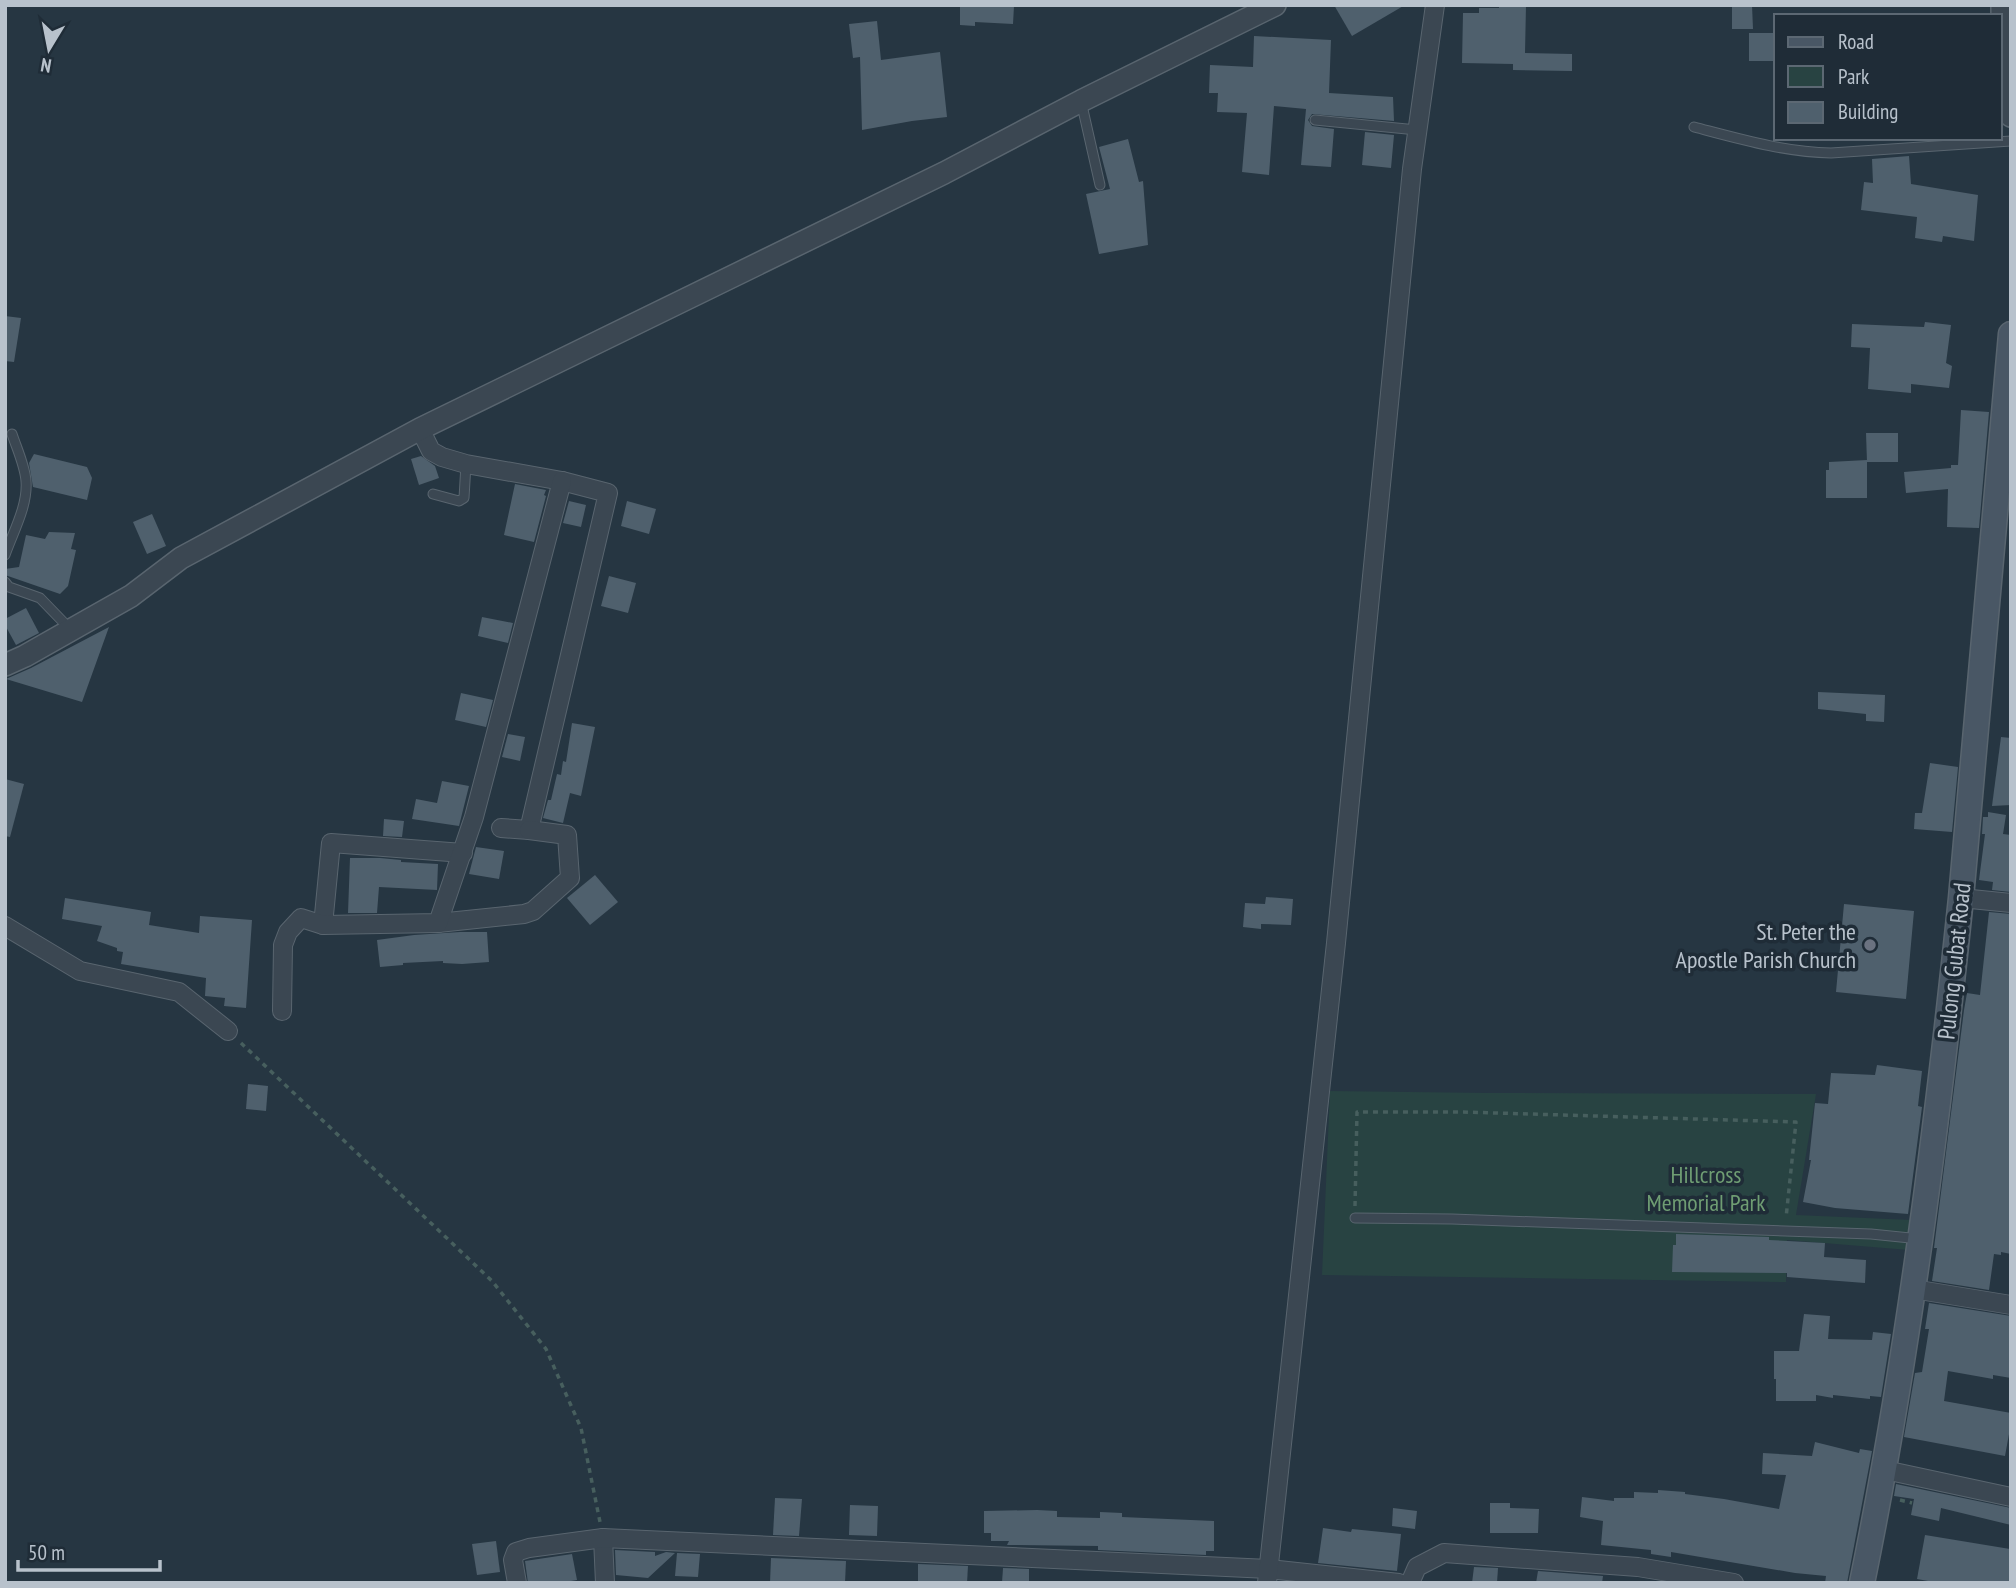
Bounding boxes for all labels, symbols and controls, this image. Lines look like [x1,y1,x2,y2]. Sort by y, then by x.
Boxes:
north arrow [14,14,84,84]
legend [1774,14,2002,140]
text: Road [1838,28,1874,55]
text: N [39,53,53,78]
text: Park [1838,63,1869,90]
text: Building [1838,98,1898,125]
street label: Pulong Gubat Road [1930,881,1978,1041]
place label: St. Peter the Apostle Parish Church [1676,916,1856,975]
marker: St. Peter the Apostle Parish Church [1862,937,1878,953]
park label: Hillcross Memorial Park [1647,1159,1766,1218]
scale bar [18,1528,159,1572]
text: 50 m [28,1539,65,1566]

